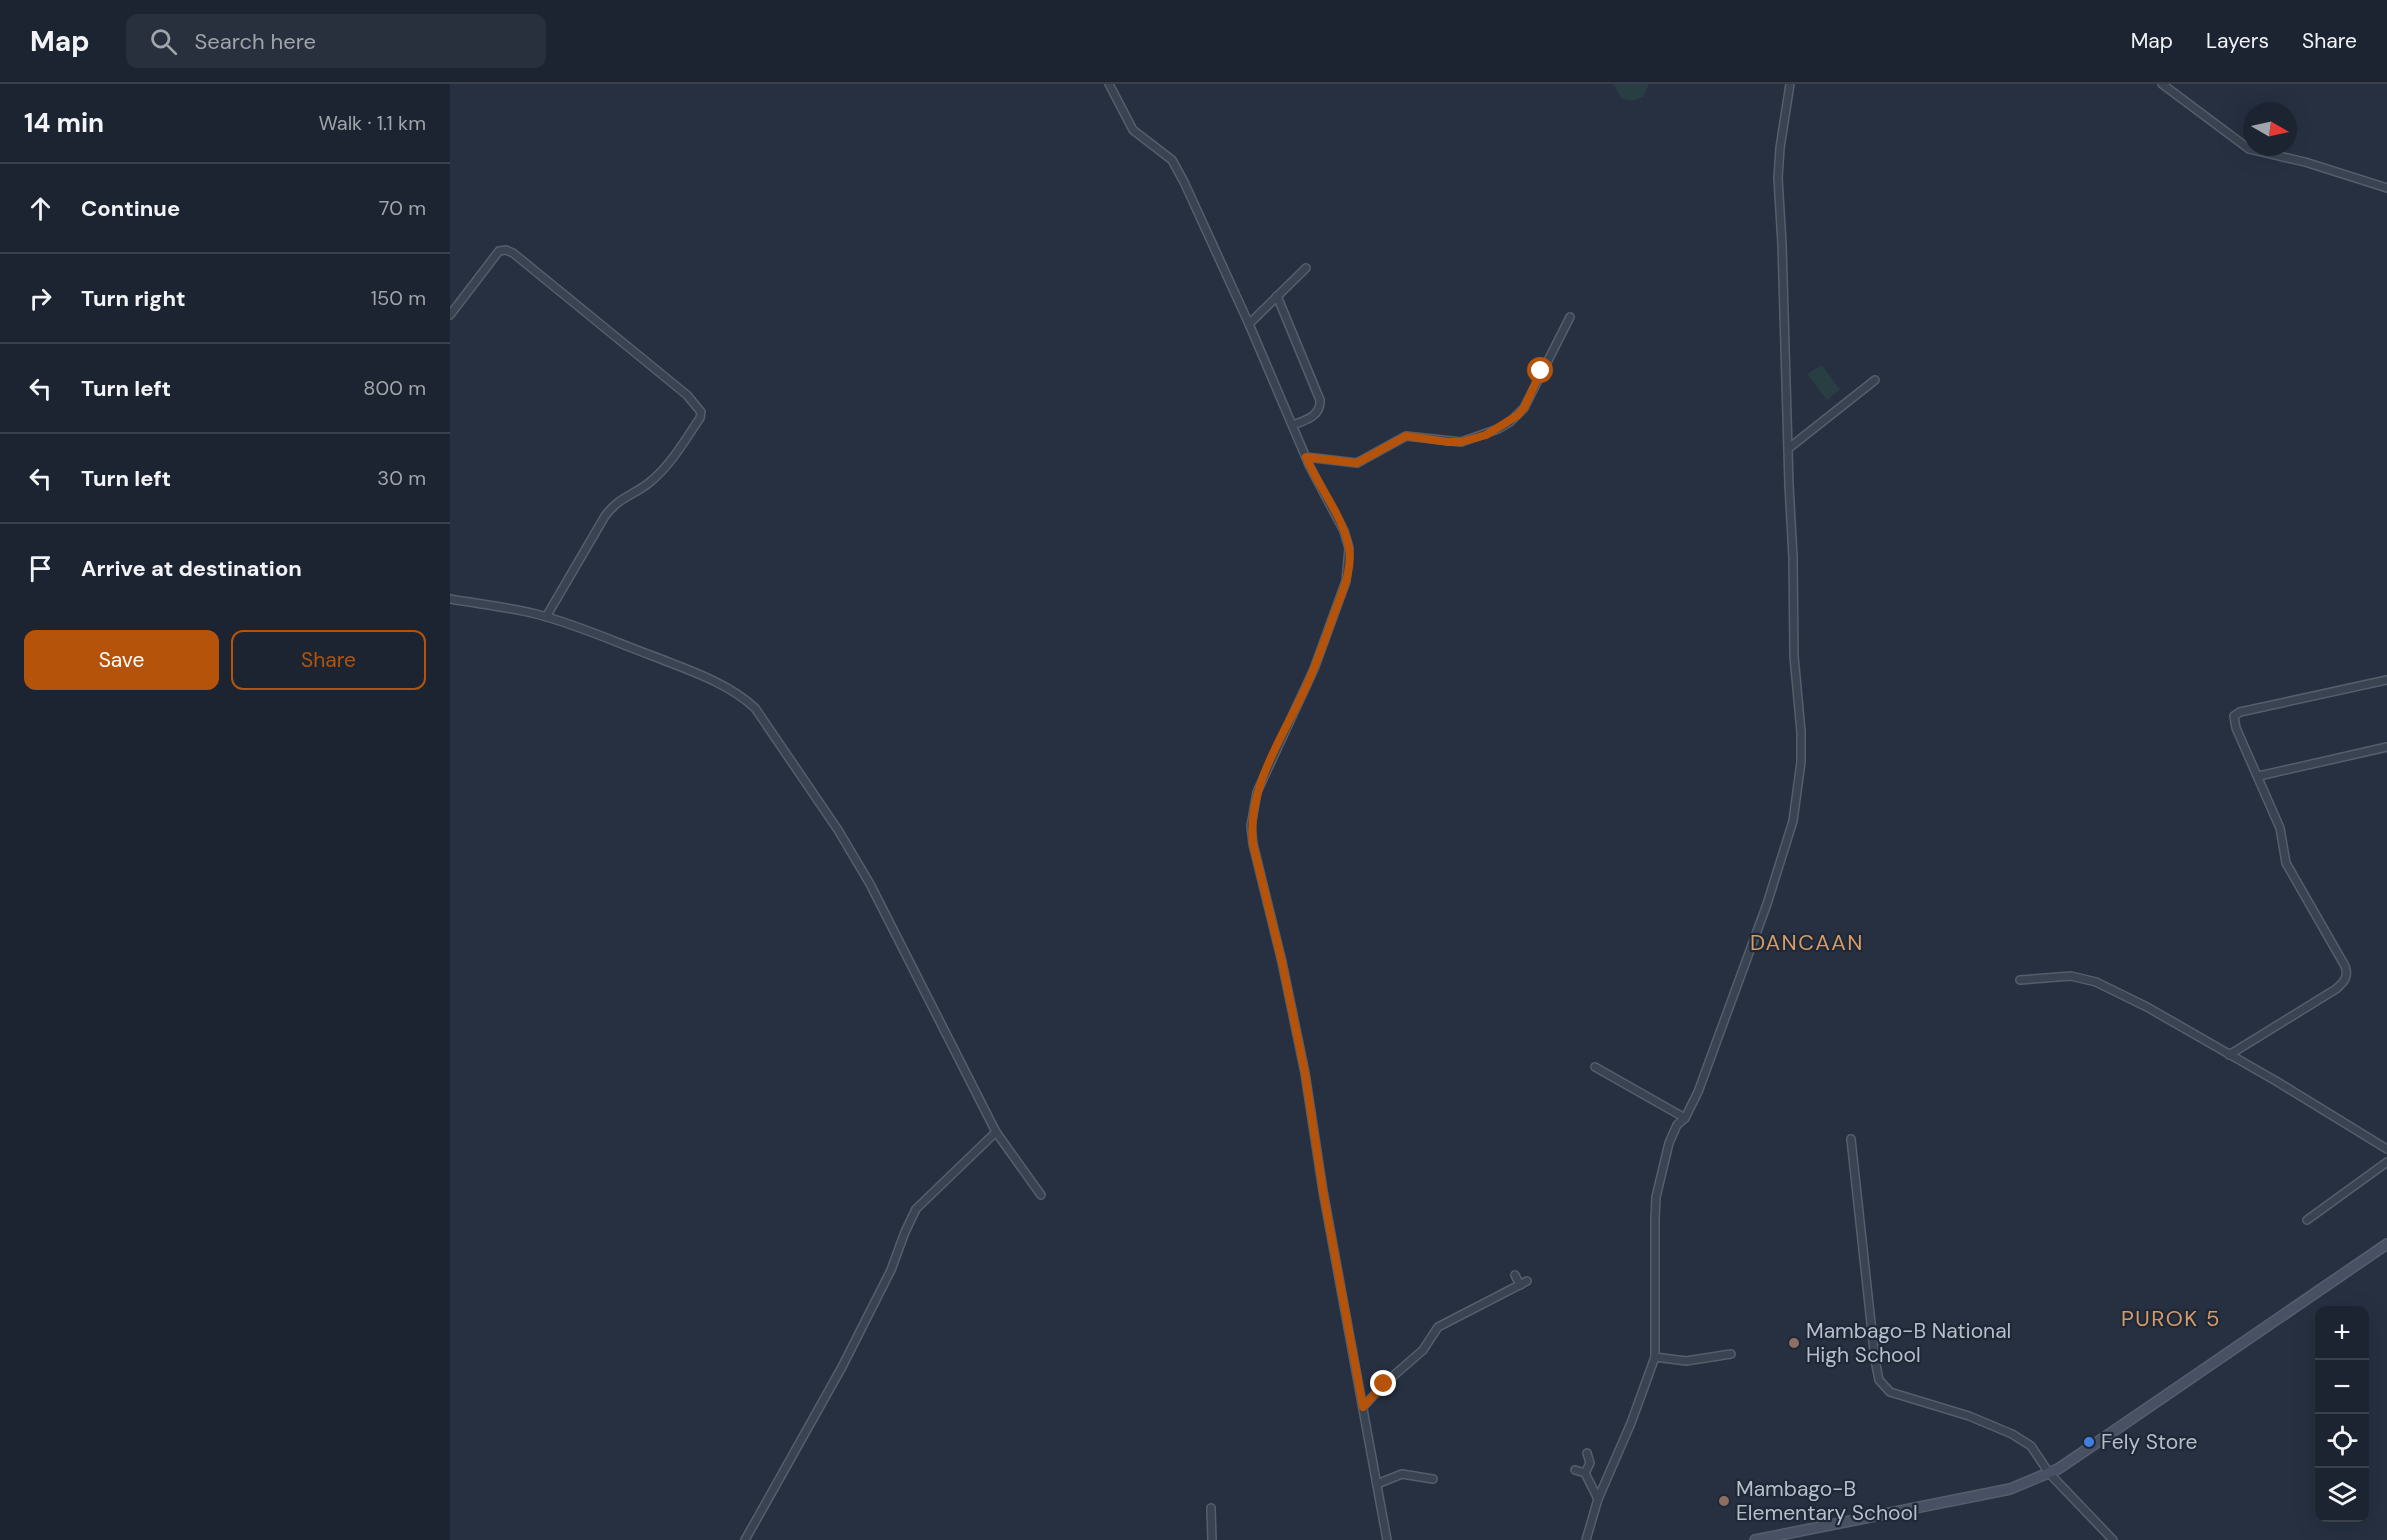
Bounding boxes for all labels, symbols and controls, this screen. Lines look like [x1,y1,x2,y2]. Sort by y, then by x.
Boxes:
search box [126,14,546,68]
text: Map [30,23,90,60]
icon: search [147,25,180,58]
text: Search here [195,27,316,56]
text: Map [2131,27,2173,55]
text: Layers [2206,27,2269,55]
text: Share [2302,27,2357,55]
north arrow [2243,102,2297,156]
text: 14 min [24,106,104,140]
text: Walk · 1.1 km [318,110,426,136]
icon: ahead [24,192,57,225]
text: Continue [81,194,180,223]
text: 70 m [379,195,426,221]
icon: right [24,282,57,315]
text: Turn right [81,284,186,313]
text: 150 m [371,285,426,311]
route start [1527,357,1553,383]
icon: left [24,372,57,405]
text: Turn left [81,374,171,403]
text: 800 m [363,375,426,401]
icon: left [24,462,57,495]
text: Turn left [81,464,171,493]
text: 30 m [377,465,426,491]
icon: arrive [24,552,57,585]
text: Arrive at destination [81,554,302,583]
button: Save [24,630,219,690]
button: Share [231,630,426,690]
district label: DANCAAN [1750,928,1864,957]
district label: PUROK 5 [2121,1304,2221,1333]
map controls [2315,1306,2369,1522]
button: + [2315,1306,2369,1360]
place label: Mambago-B National High School [1806,1317,2011,1369]
marker: Mambago-B National High School [1787,1336,1801,1350]
button: − [2315,1360,2369,1414]
route end [1370,1370,1396,1396]
button: locate [2315,1414,2369,1468]
place label: Fely Store [2101,1428,2198,1456]
marker: Fely Store [2082,1435,2096,1449]
button: layers [2315,1468,2369,1522]
place label: Mambago-B Elementary School [1736,1475,1918,1527]
marker: Mambago-B Elementary School [1717,1494,1731,1508]

